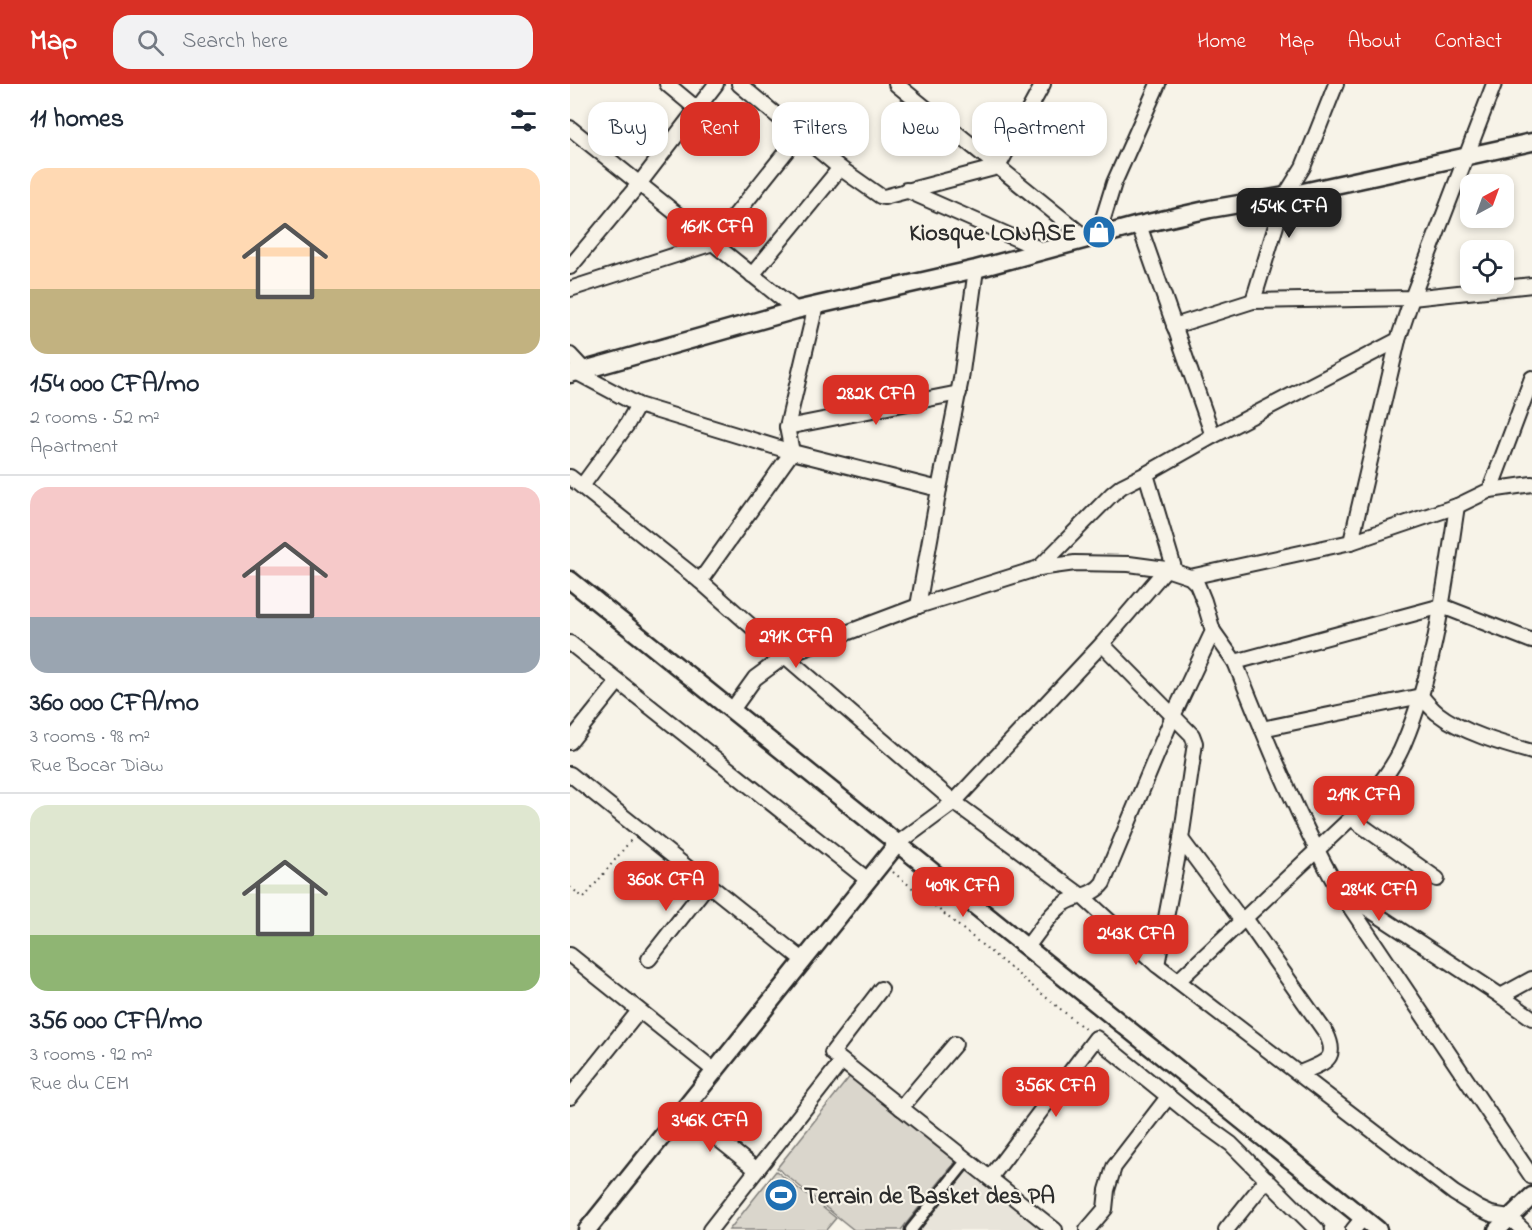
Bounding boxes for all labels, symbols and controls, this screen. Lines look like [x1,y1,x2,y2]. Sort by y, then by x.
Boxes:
search box [113,15,533,69]
text: Map [30,22,77,63]
icon: search [134,26,167,59]
text: Search here [182,26,288,58]
text: Home [1197,27,1246,57]
text: Map [1279,27,1314,57]
text: About [1347,27,1401,57]
text: Contact [1434,27,1502,57]
text: 11 homes [30,101,124,139]
chip: Buy [588,102,668,156]
chip: Rent [680,102,760,156]
chip: Filters [772,102,869,156]
chip: New [881,102,960,156]
chip: Apartment [972,102,1107,156]
icon: filters [507,104,540,137]
north arrow [1460,174,1514,228]
map controls [1460,174,1514,294]
pin: 154K CFA [1227,188,1351,239]
text: 154K CFA [1251,193,1328,222]
icon: home [231,207,339,315]
pin: 161K CFA [655,208,779,259]
text: 161K CFA [681,213,753,242]
shop icon: Kiosque LONASE [1081,214,1117,250]
place label: Kiosque LONASE [909,217,1076,252]
button: locate [1460,240,1514,294]
text: 154 000 CFA/mo [30,366,199,404]
pin: 282K CFA [814,375,938,426]
text: 282K CFA [837,380,915,409]
text: 2 rooms · 52 m² [30,404,160,433]
text: Apartment [30,433,118,462]
icon: home [231,526,339,634]
pin: 291K CFA [734,618,858,669]
text: 291K CFA [759,623,833,652]
text: 360 000 CFA/mo [30,685,199,723]
text: 3 rooms · 98 m² [30,723,150,752]
text: Rue Bocar Diaw [30,752,163,781]
pin: 219K CFA [1302,776,1426,827]
text: 219K CFA [1327,781,1401,810]
icon: home [231,844,339,952]
pin: 360K CFA [604,861,728,912]
text: 360K CFA [628,866,704,895]
pin: 409K CFA [901,867,1025,918]
pin: 284K CFA [1317,871,1441,922]
text: 409K CFA [926,872,1000,901]
text: 284K CFA [1341,876,1417,905]
pin: 243K CFA [1074,915,1198,966]
text: 243K CFA [1097,920,1175,949]
text: 356 000 CFA/mo [30,1003,203,1041]
text: 3 rooms · 92 m² [30,1041,153,1070]
pin: 356K CFA [994,1067,1118,1118]
text: Rue du CEM [30,1070,129,1099]
text: 356K CFA [1016,1072,1096,1101]
pin: 346K CFA [648,1102,772,1153]
text: 346K CFA [672,1107,748,1136]
sports icon: Terrain de Basket des PA [763,1177,799,1213]
place label: Terrain de Basket des PA [804,1180,1055,1215]

